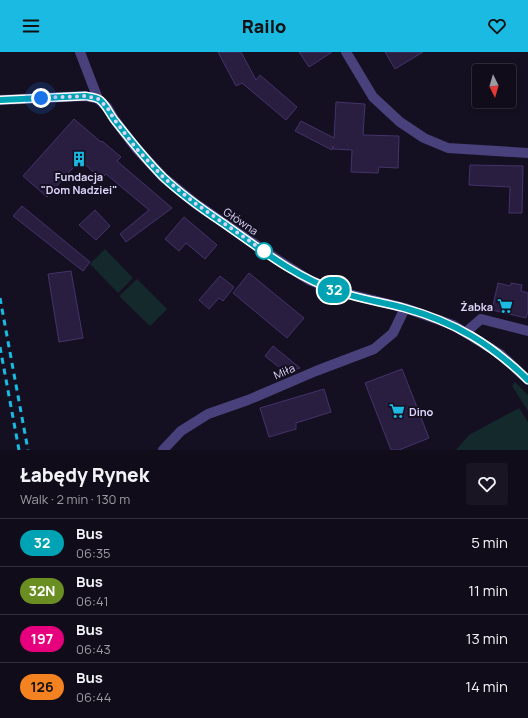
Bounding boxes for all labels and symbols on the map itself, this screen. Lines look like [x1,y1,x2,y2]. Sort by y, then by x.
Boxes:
north arrow [472,64,516,108]
your location [31,88,51,108]
building icon: Fundacja "Dom Nadziei" [70,150,88,168]
place label: Fundacja "Dom Nadziei" [41,169,117,197]
street label: Główna [221,204,261,238]
unlabelled marker [255,242,273,260]
line badge: 32 [316,277,352,303]
supermarket icon: Żabka [496,297,514,315]
place label: Żabka [460,299,493,314]
street label: Miła [271,360,297,382]
supermarket icon: Dino [388,402,406,420]
place label: Dino [409,404,434,419]

